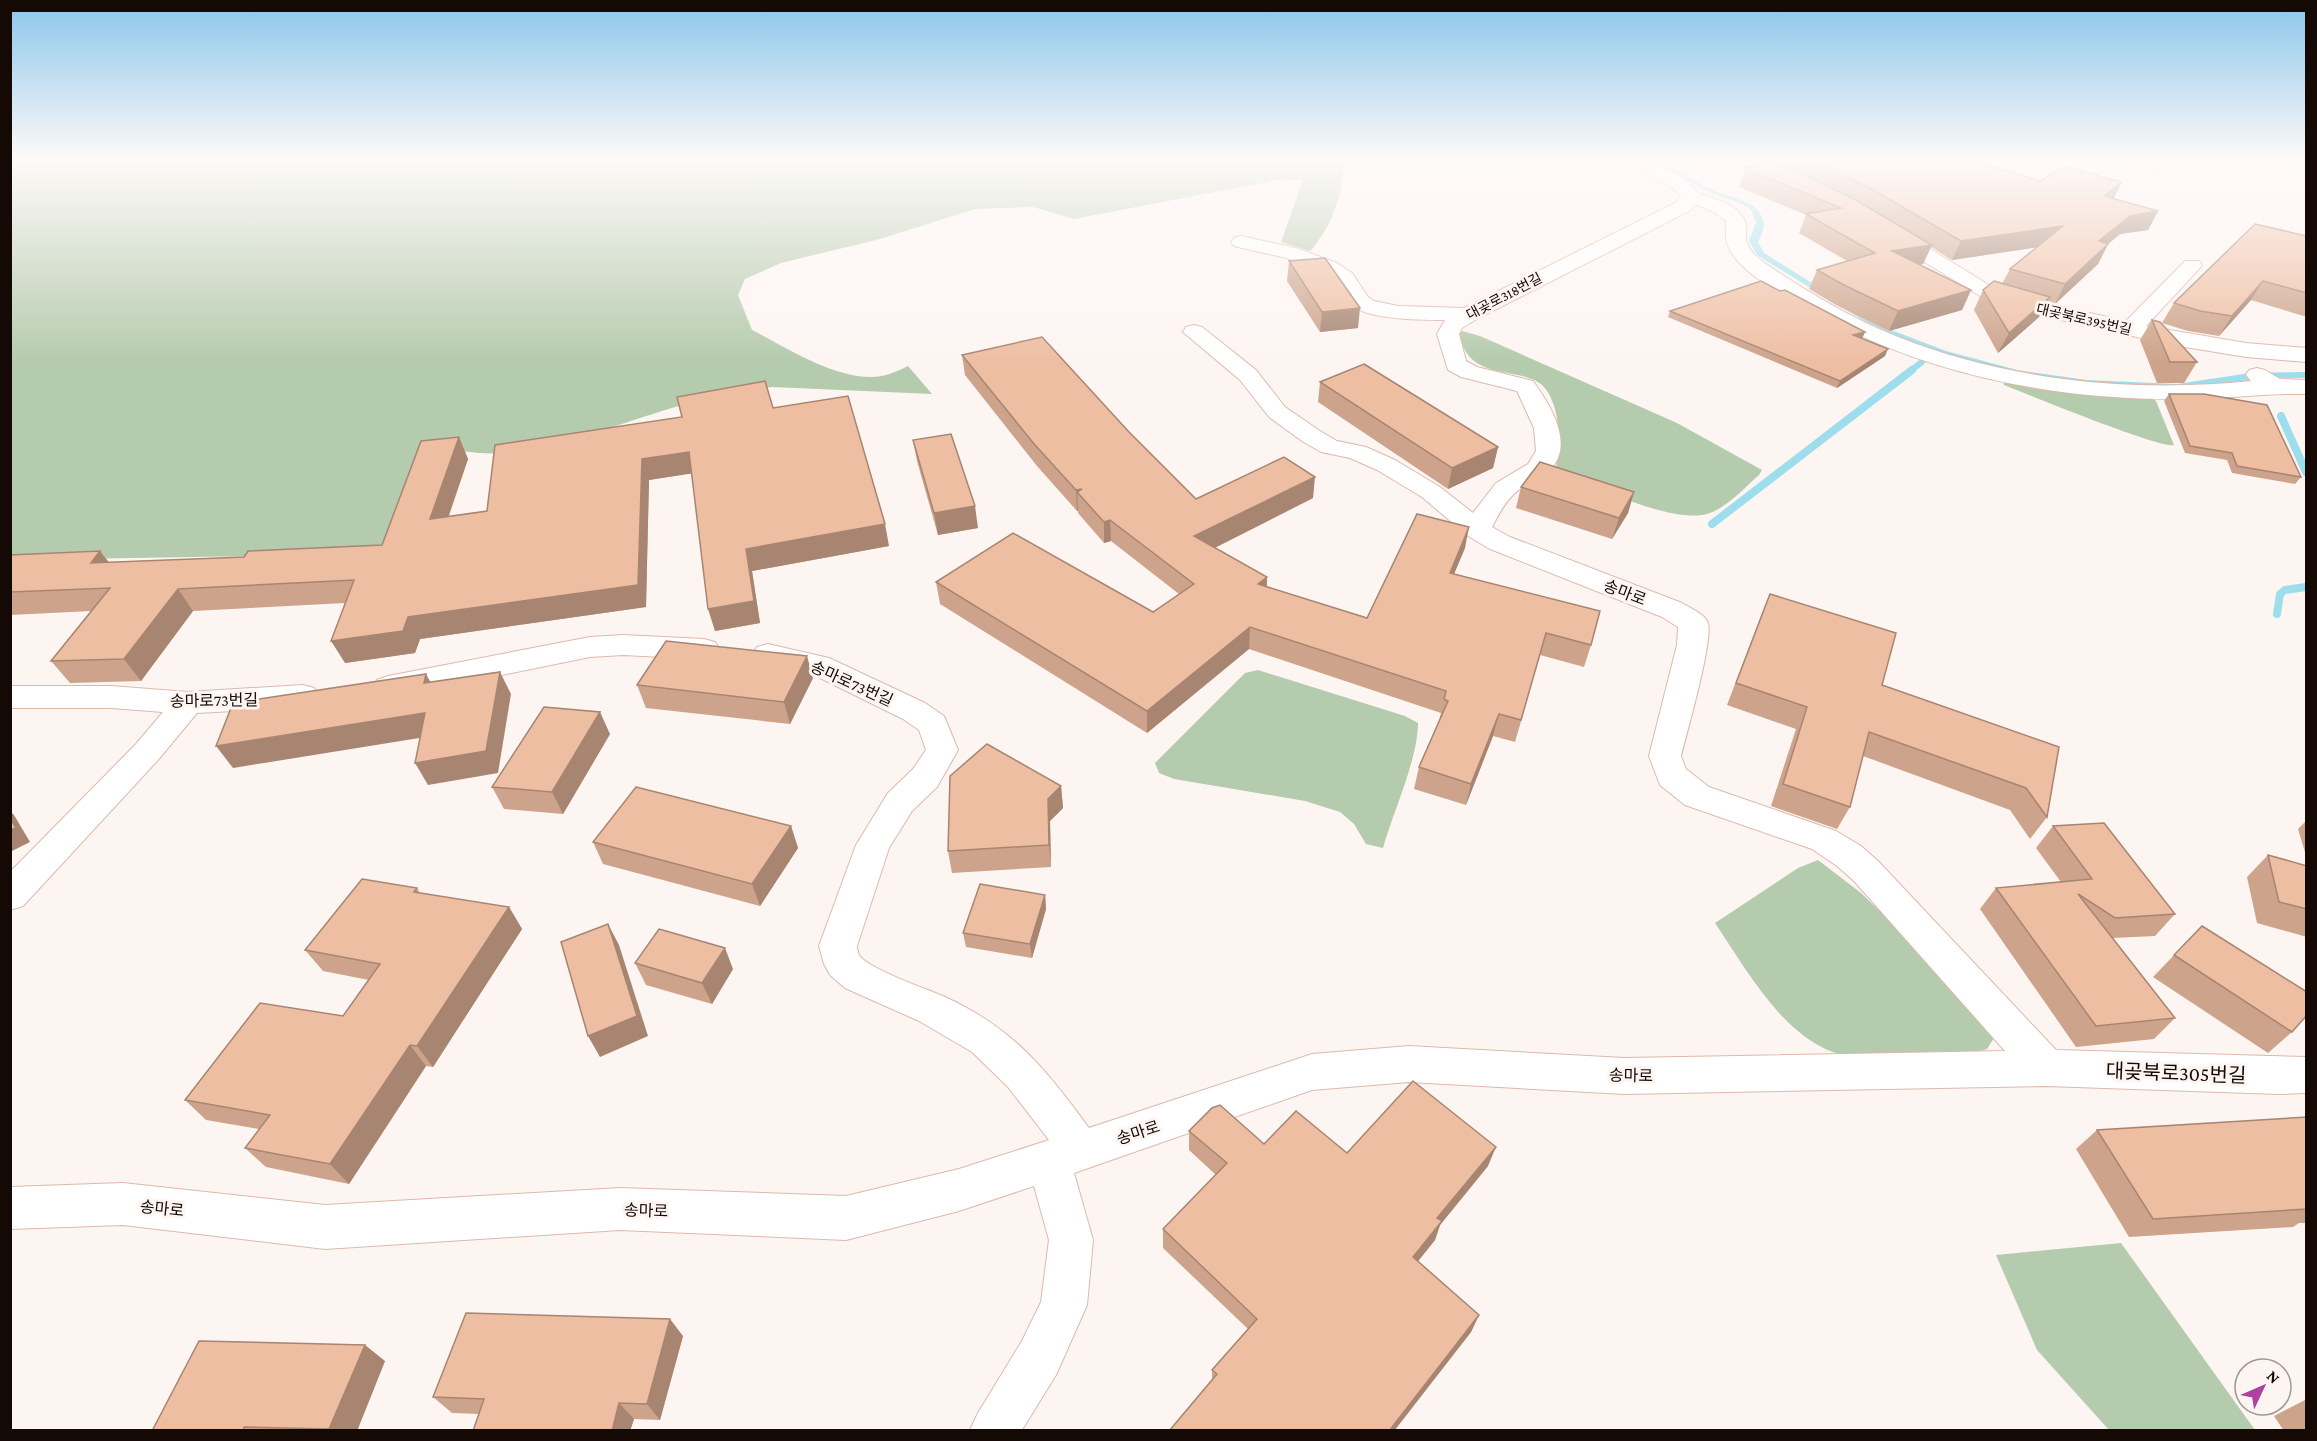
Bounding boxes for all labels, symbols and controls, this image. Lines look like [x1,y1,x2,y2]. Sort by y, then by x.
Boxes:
street label: 대곶로318번길 [1463,269,1545,323]
street label: 대곶북로395번길 [2035,300,2133,338]
street label: 송마로 [1601,577,1649,608]
street label: 송마로73번길 [808,658,896,709]
street label: 송마로73번길 [170,691,258,710]
street label: 대곶북로305번길 [2105,1060,2247,1086]
street label: 송마로 [1609,1067,1653,1084]
street label: 송마로 [1115,1117,1162,1147]
street label: 송마로 [139,1198,185,1219]
street label: 송마로 [624,1201,669,1220]
north arrow [2233,1357,2293,1417]
text: N [2264,1367,2283,1387]

